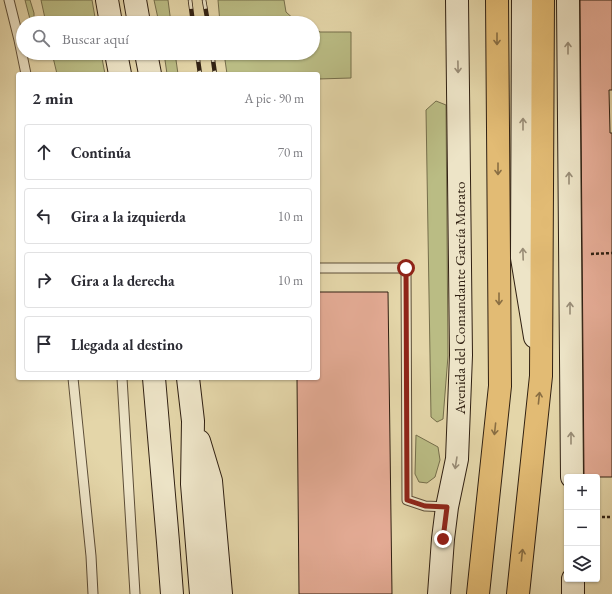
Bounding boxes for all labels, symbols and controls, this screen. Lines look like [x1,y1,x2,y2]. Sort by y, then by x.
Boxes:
search box [16,16,320,60]
icon: search [30,27,52,49]
text: Buscar aquí [62,29,129,48]
one-way arrow [494,32,501,45]
one-way arrow [564,42,572,55]
one-way arrow [454,60,462,73]
text: 2 min [32,87,73,109]
text: A pie · 90 m [244,90,304,107]
one-way arrow [519,118,527,131]
icon: ahead [33,141,55,163]
text: Continúa [71,143,131,162]
text: 70 m [278,144,303,161]
one-way arrow [494,162,502,175]
one-way arrow [565,172,573,185]
street label: Avenida del Comandante García Morato [450,182,469,415]
icon: left [33,205,55,227]
text: Gira a la izquierda [71,207,186,226]
text: 10 m [278,208,303,225]
one-way arrow [519,248,526,261]
route start [397,259,415,277]
icon: right [33,269,55,291]
text: Gira a la derecha [71,271,175,290]
text: 10 m [278,272,303,289]
one-way arrow [495,292,503,305]
one-way arrow [566,302,574,315]
icon: arrive [33,333,55,355]
text: Llegada al destino [71,335,183,354]
one-way arrow [535,392,543,405]
one-way arrow [491,422,499,435]
one-way arrow [568,432,575,445]
one-way arrow [452,456,460,469]
map controls [564,474,600,582]
button: + [564,474,600,510]
button: − [564,510,600,546]
route end [434,530,452,548]
button: layers [564,546,600,582]
one-way arrow [518,549,526,562]

